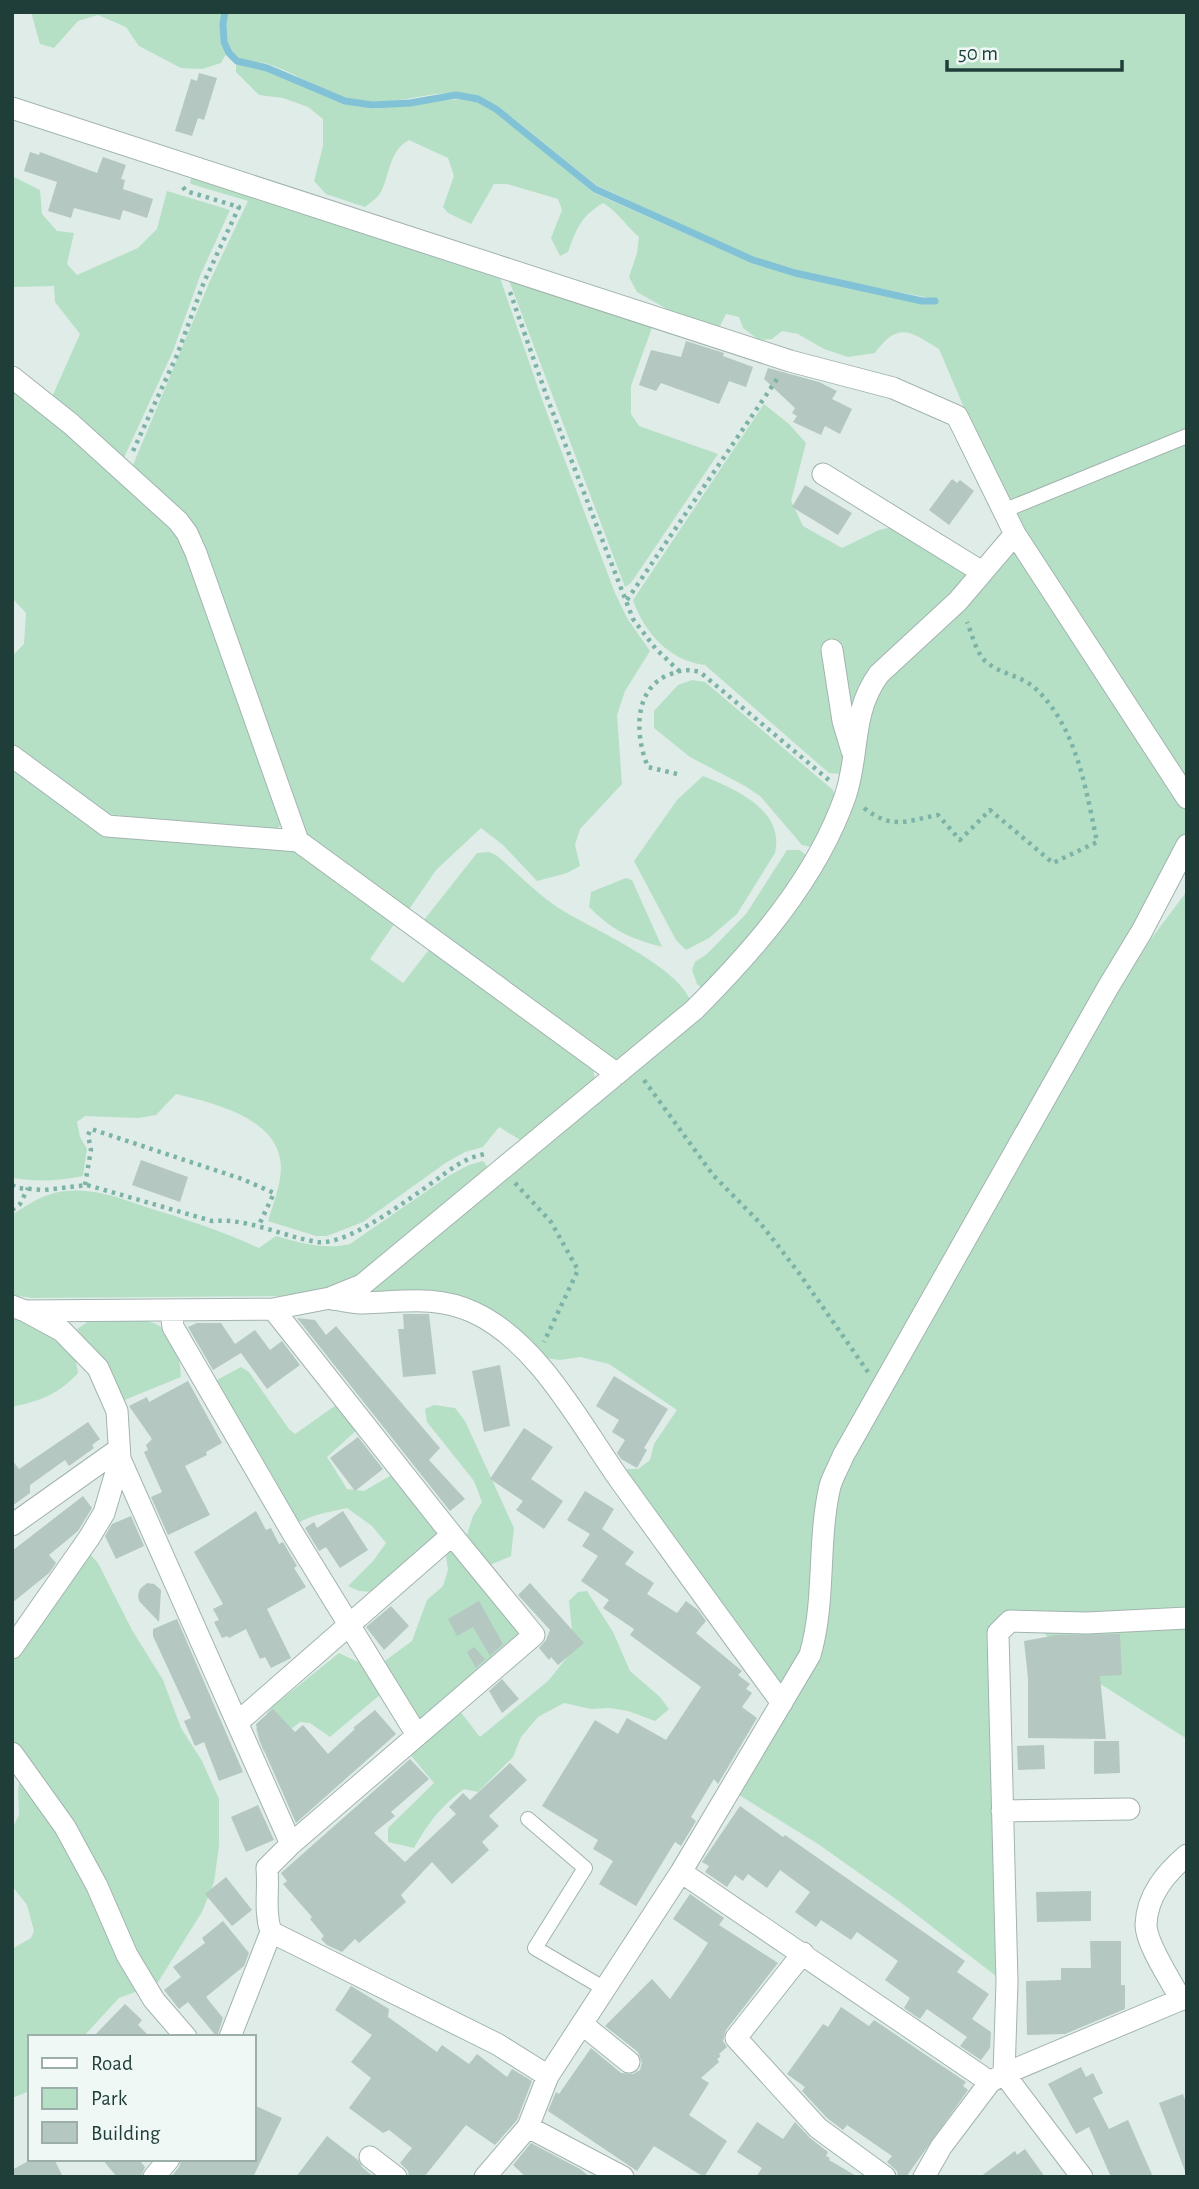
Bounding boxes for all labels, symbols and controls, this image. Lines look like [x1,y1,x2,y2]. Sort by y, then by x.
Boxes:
scale bar [947,28,1122,72]
text: 50 m [958,43,998,64]
legend [28,2035,256,2161]
text: Road [91,2053,133,2074]
text: Park [91,2088,128,2109]
text: Building [91,2123,161,2144]

